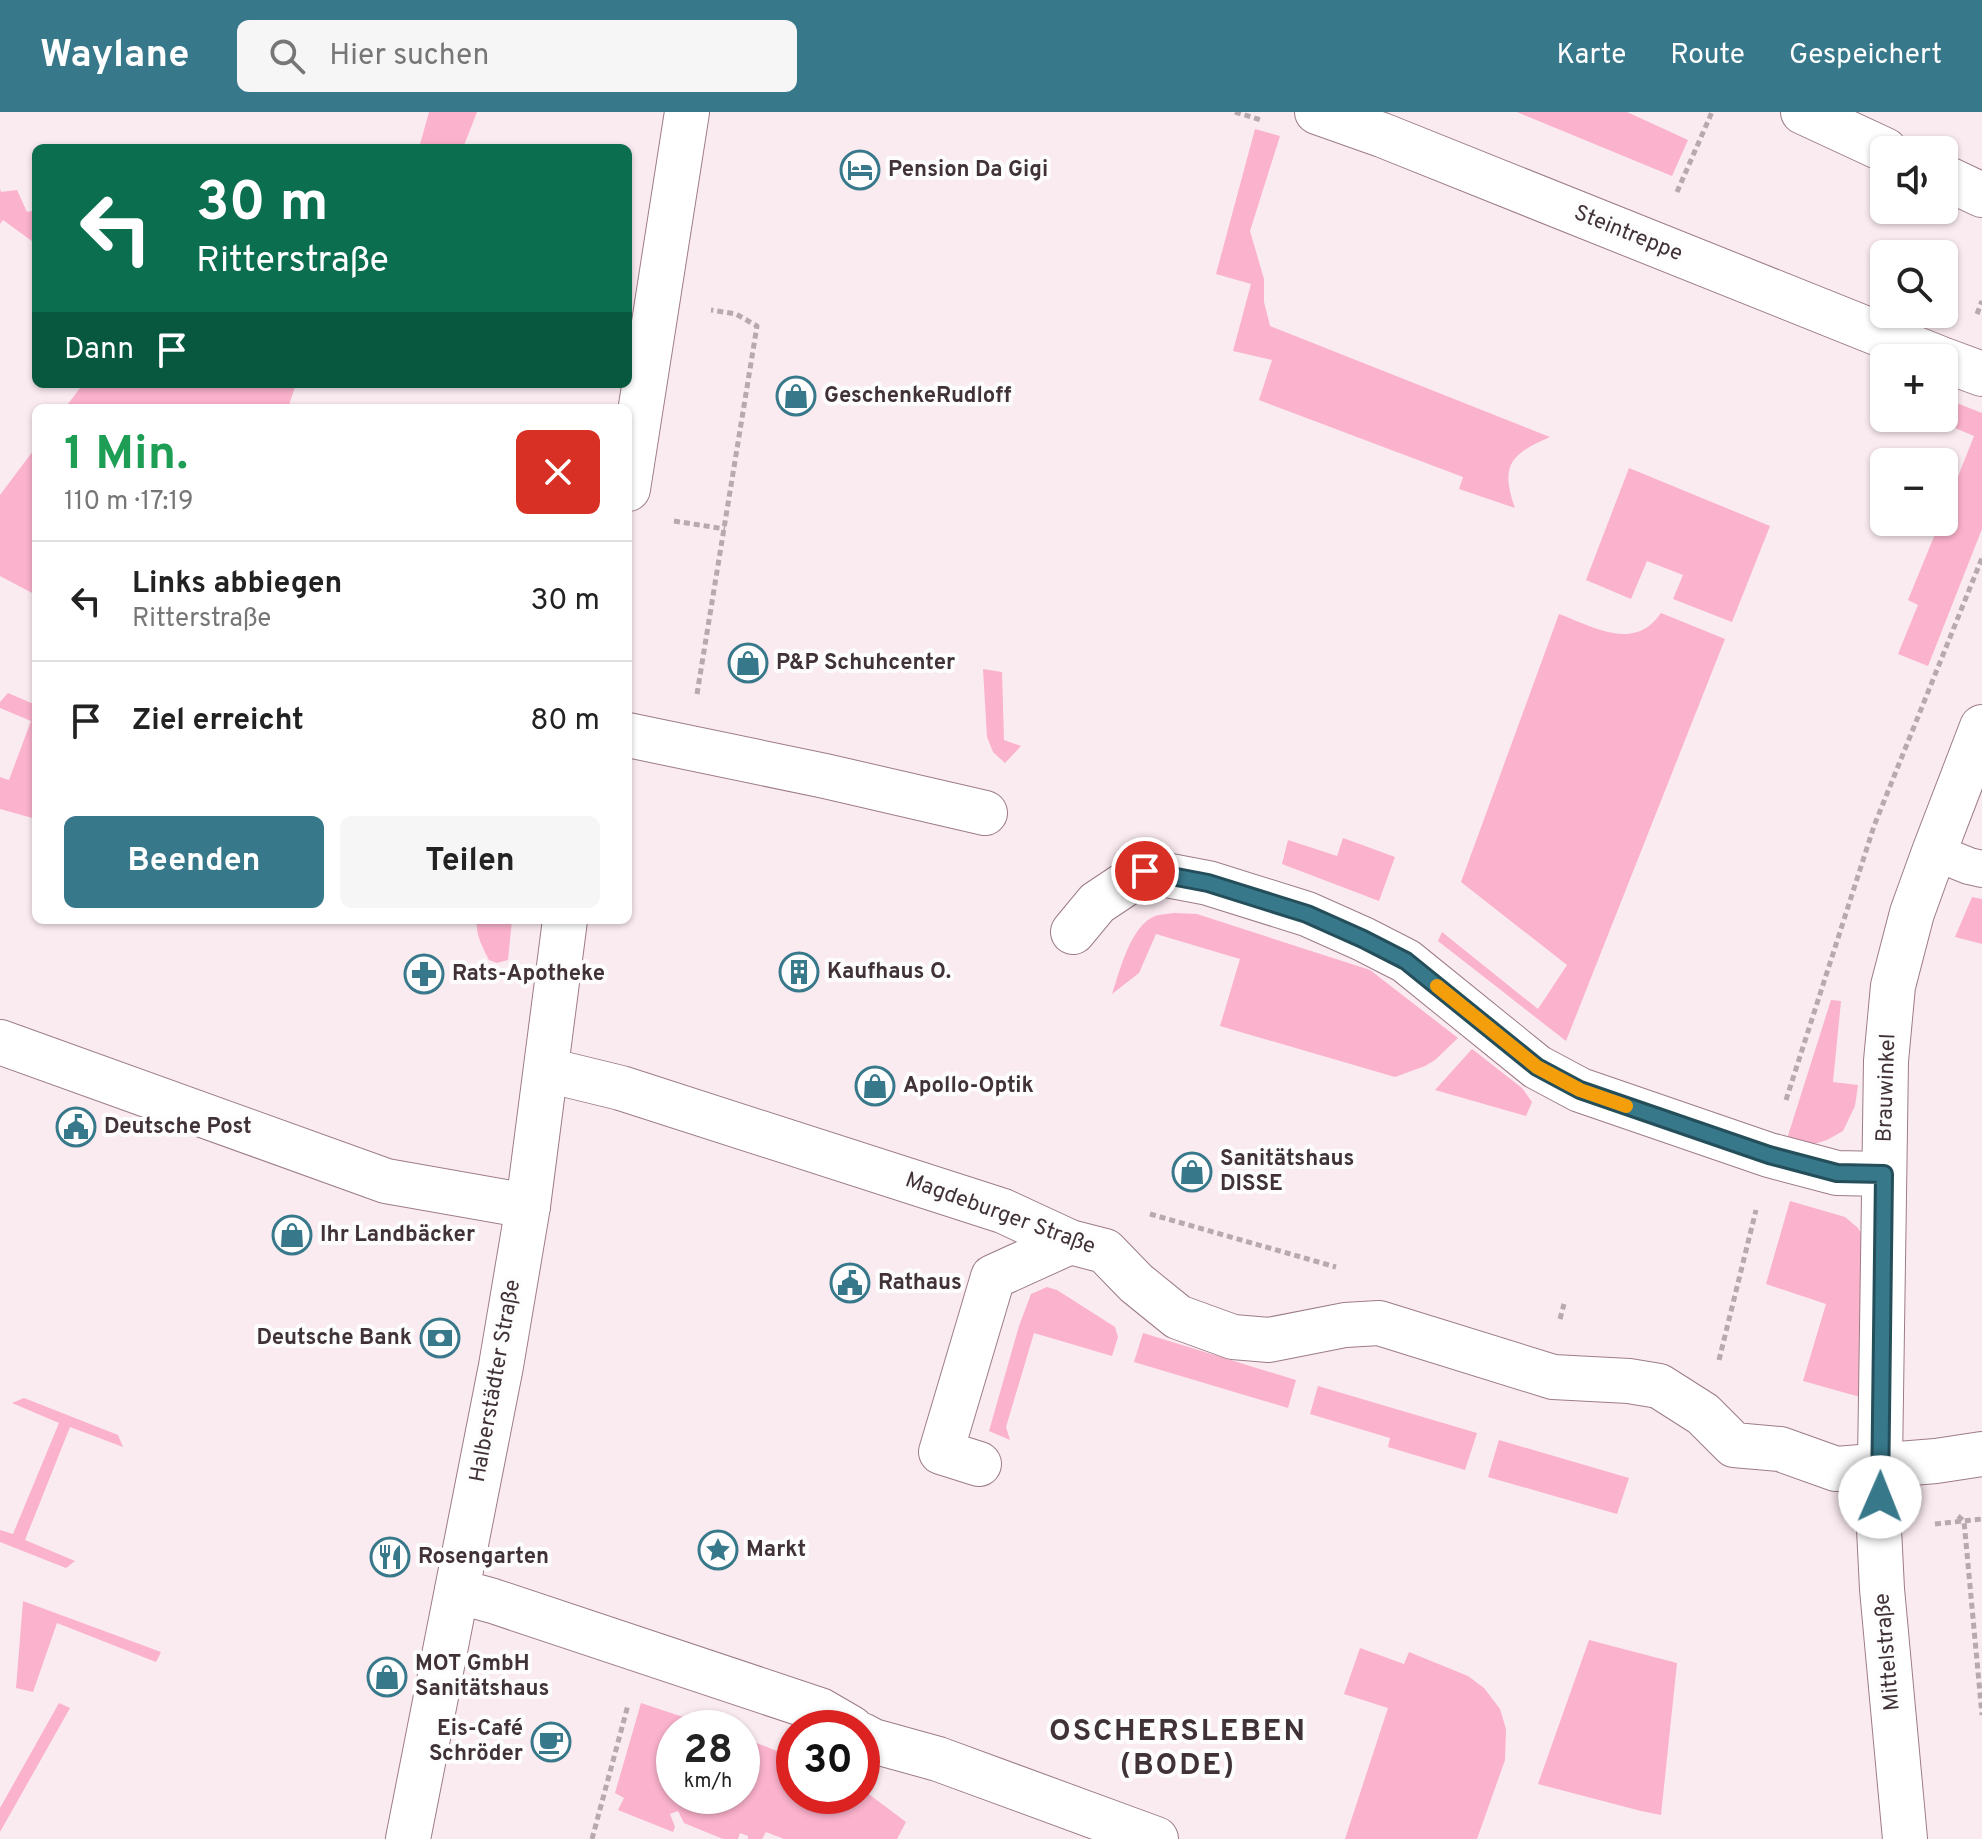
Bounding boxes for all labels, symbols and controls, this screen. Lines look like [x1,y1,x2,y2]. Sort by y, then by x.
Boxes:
search box [237,20,797,92]
text: Waylane [40,32,189,81]
icon: search [265,34,309,78]
text: Hier suchen [329,38,489,75]
text: Karte [1556,38,1626,74]
text: Route [1670,38,1745,74]
text: Gespeichert [1789,38,1942,74]
map controls [1870,136,1958,536]
button: sound [1870,136,1958,224]
hotel icon: Pension Da Gigi [839,149,881,191]
place label: Pension Da Gigi [888,157,1048,184]
text: 30 m [196,170,329,240]
icon: left [64,176,168,280]
street label: Steintreppe [1570,200,1686,268]
text: Ritterstraße [196,239,389,285]
button: search [1870,240,1958,328]
icon: arrive [150,328,194,372]
text: Dann [64,332,134,369]
button: + [1870,344,1958,432]
shop icon: GeschenkeRudloff [775,375,817,417]
place label: GeschenkeRudloff [824,383,1012,410]
text: 1 Min. [64,426,188,486]
button: close [516,430,600,514]
button: − [1870,448,1958,536]
text: 110 m · 17:19 [64,486,194,519]
text: Links abbiegen [132,566,342,603]
icon: left [64,579,108,623]
text: 30 m [531,583,600,620]
text: Ritterstraße [132,603,271,636]
shop icon: P&P Schuhcenter [727,642,769,684]
place label: P&P Schuhcenter [776,650,955,677]
icon: arrive [64,699,108,743]
text: Ziel erreicht [132,703,304,740]
text: 80 m [530,703,600,740]
button: Beenden [64,816,324,908]
button: Teilen [340,816,600,908]
pin [1111,837,1179,905]
icon: arrive [1123,849,1167,893]
building icon: Kaufhaus O. [778,951,820,993]
pharmacy icon: Rats-Apotheke [403,953,445,995]
place label: Kaufhaus O. [827,959,951,986]
place label: Rats-Apotheke [452,961,605,988]
street label: Brauwinkel [1872,1033,1902,1143]
shop icon: Apollo-Optik [854,1065,896,1107]
place label: Apollo-Optik [903,1073,1034,1100]
public building icon: Deutsche Post [55,1106,97,1148]
place label: Deutsche Post [104,1114,252,1141]
place label: Sanitätshaus DISSE [1220,1146,1354,1198]
shop icon: Sanitätshaus DISSE [1171,1151,1213,1193]
street label: Magdeburger Straße [901,1167,1099,1261]
shop icon: Ihr Landbäcker [271,1214,313,1256]
place label: Ihr Landbäcker [320,1222,475,1249]
public building icon: Rathaus [829,1262,871,1304]
place label: Rathaus [878,1270,962,1297]
street label: Halberstädter Straße [465,1278,527,1484]
bank icon: Deutsche Bank [419,1317,461,1359]
place label: Deutsche Bank [257,1325,412,1352]
position arrow [1838,1455,1922,1539]
place icon: Markt [697,1529,739,1571]
restaurant icon: Rosengarten [369,1536,411,1578]
place label: Markt [746,1537,806,1564]
place label: Rosengarten [418,1544,549,1571]
street label: Mittelstraße [1869,1592,1907,1712]
place label: MOT GmbH Sanitätshaus [415,1651,549,1703]
shop icon: MOT GmbH Sanitätshaus [366,1656,408,1698]
speed limit sign: 30 [776,1710,880,1814]
district label: OSCHERSLEBEN (BODE) [1049,1714,1307,1785]
place label: Eis-Café Schröder [429,1716,523,1768]
cafe icon: Eis-Café Schröder [530,1721,572,1763]
text: 28 [683,1727,733,1777]
text: km/h [684,1769,732,1795]

